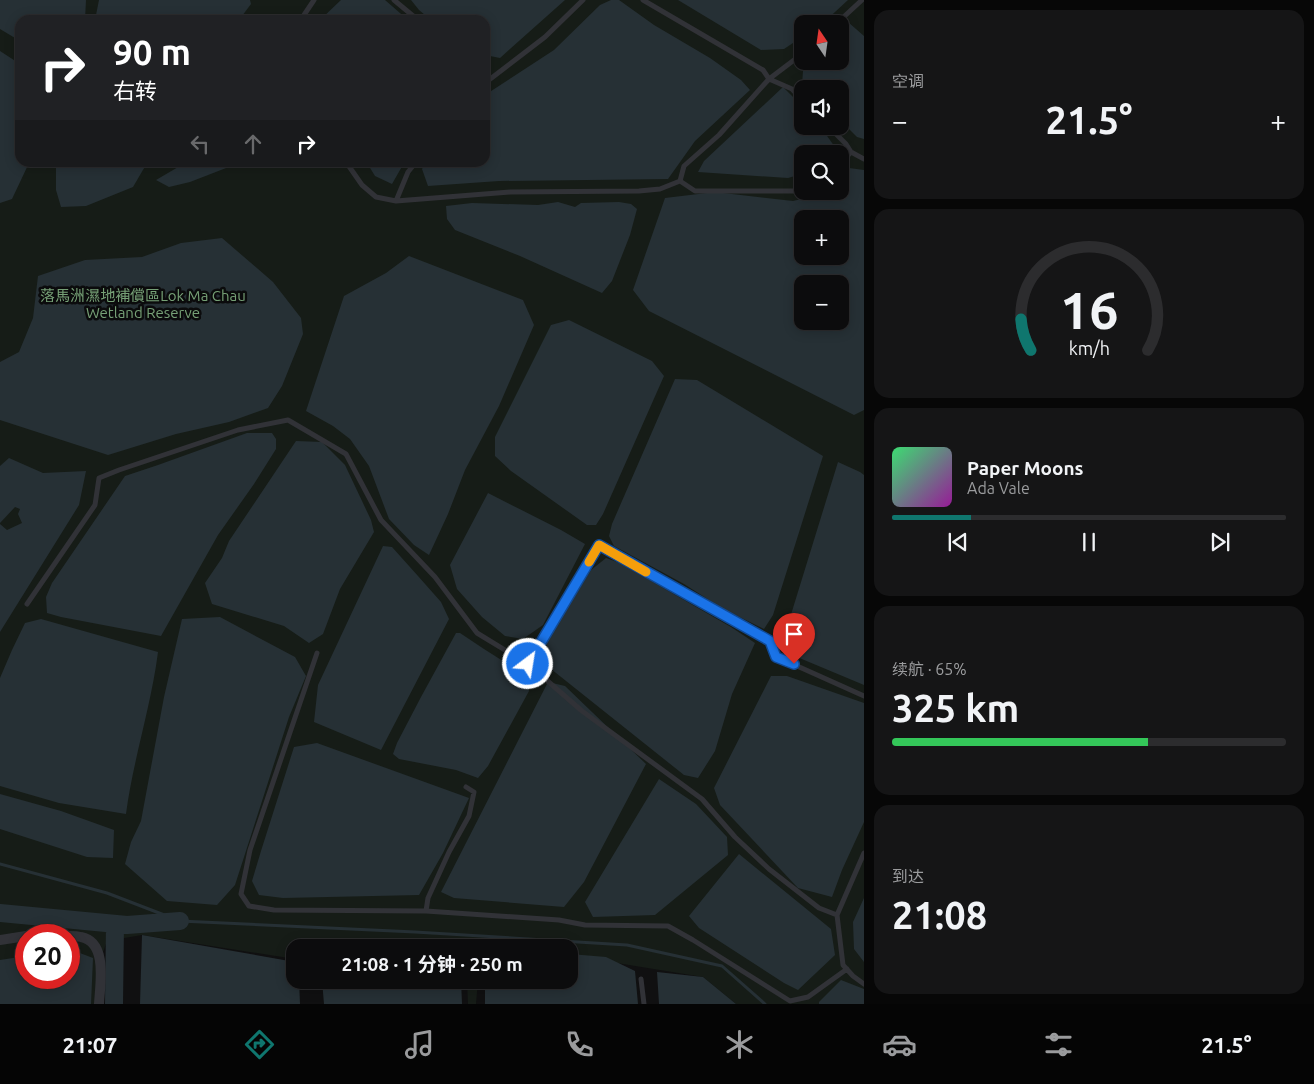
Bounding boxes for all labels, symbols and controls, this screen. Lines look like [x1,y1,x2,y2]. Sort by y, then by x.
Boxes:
north arrow [794,15,849,70]
map controls [794,15,849,330]
text: 90 m [113,32,191,72]
icon: right [30,35,95,100]
text: 空调 [892,72,924,90]
text: 右转 [113,78,157,103]
button: sound [794,80,849,135]
text: 21.5° [1045,99,1133,141]
text: − [892,105,908,136]
text: + [1270,105,1286,136]
icon: left [186,130,214,158]
icon: ahead [239,130,267,158]
icon: right [292,130,320,158]
button: search [794,145,849,200]
button: + [794,210,849,265]
button: − [794,275,849,330]
text: 16 [1060,281,1118,339]
park label: 落馬洲濕地補償區Lok Ma Chau Wetland Reserve [40,287,246,321]
text: km/h [1068,338,1110,358]
text: Paper Moons [967,457,1084,479]
text: Ada Vale [967,479,1030,497]
icon: previous [944,528,972,556]
icon: pause [1075,528,1103,556]
icon: next [1206,528,1234,556]
pin [773,613,815,664]
icon: arrive [780,620,808,648]
position arrow [501,637,553,689]
text: 续航 · 65% [892,660,967,678]
text: 325 km [892,687,1019,729]
text: 到达 [892,867,924,885]
text: 21:08 [892,894,987,936]
speed limit sign: 20 [15,924,80,989]
text: 21:08 · 1 分钟 · 250 m [341,953,523,975]
icon: directions [242,1027,277,1062]
icon: music [402,1027,437,1062]
icon: phone [562,1027,597,1062]
icon: climate [722,1027,757,1062]
icon: car [882,1027,917,1062]
icon: filters [1041,1027,1076,1062]
text: 21:07 [62,1032,117,1057]
text: 21.5° [1201,1032,1252,1057]

